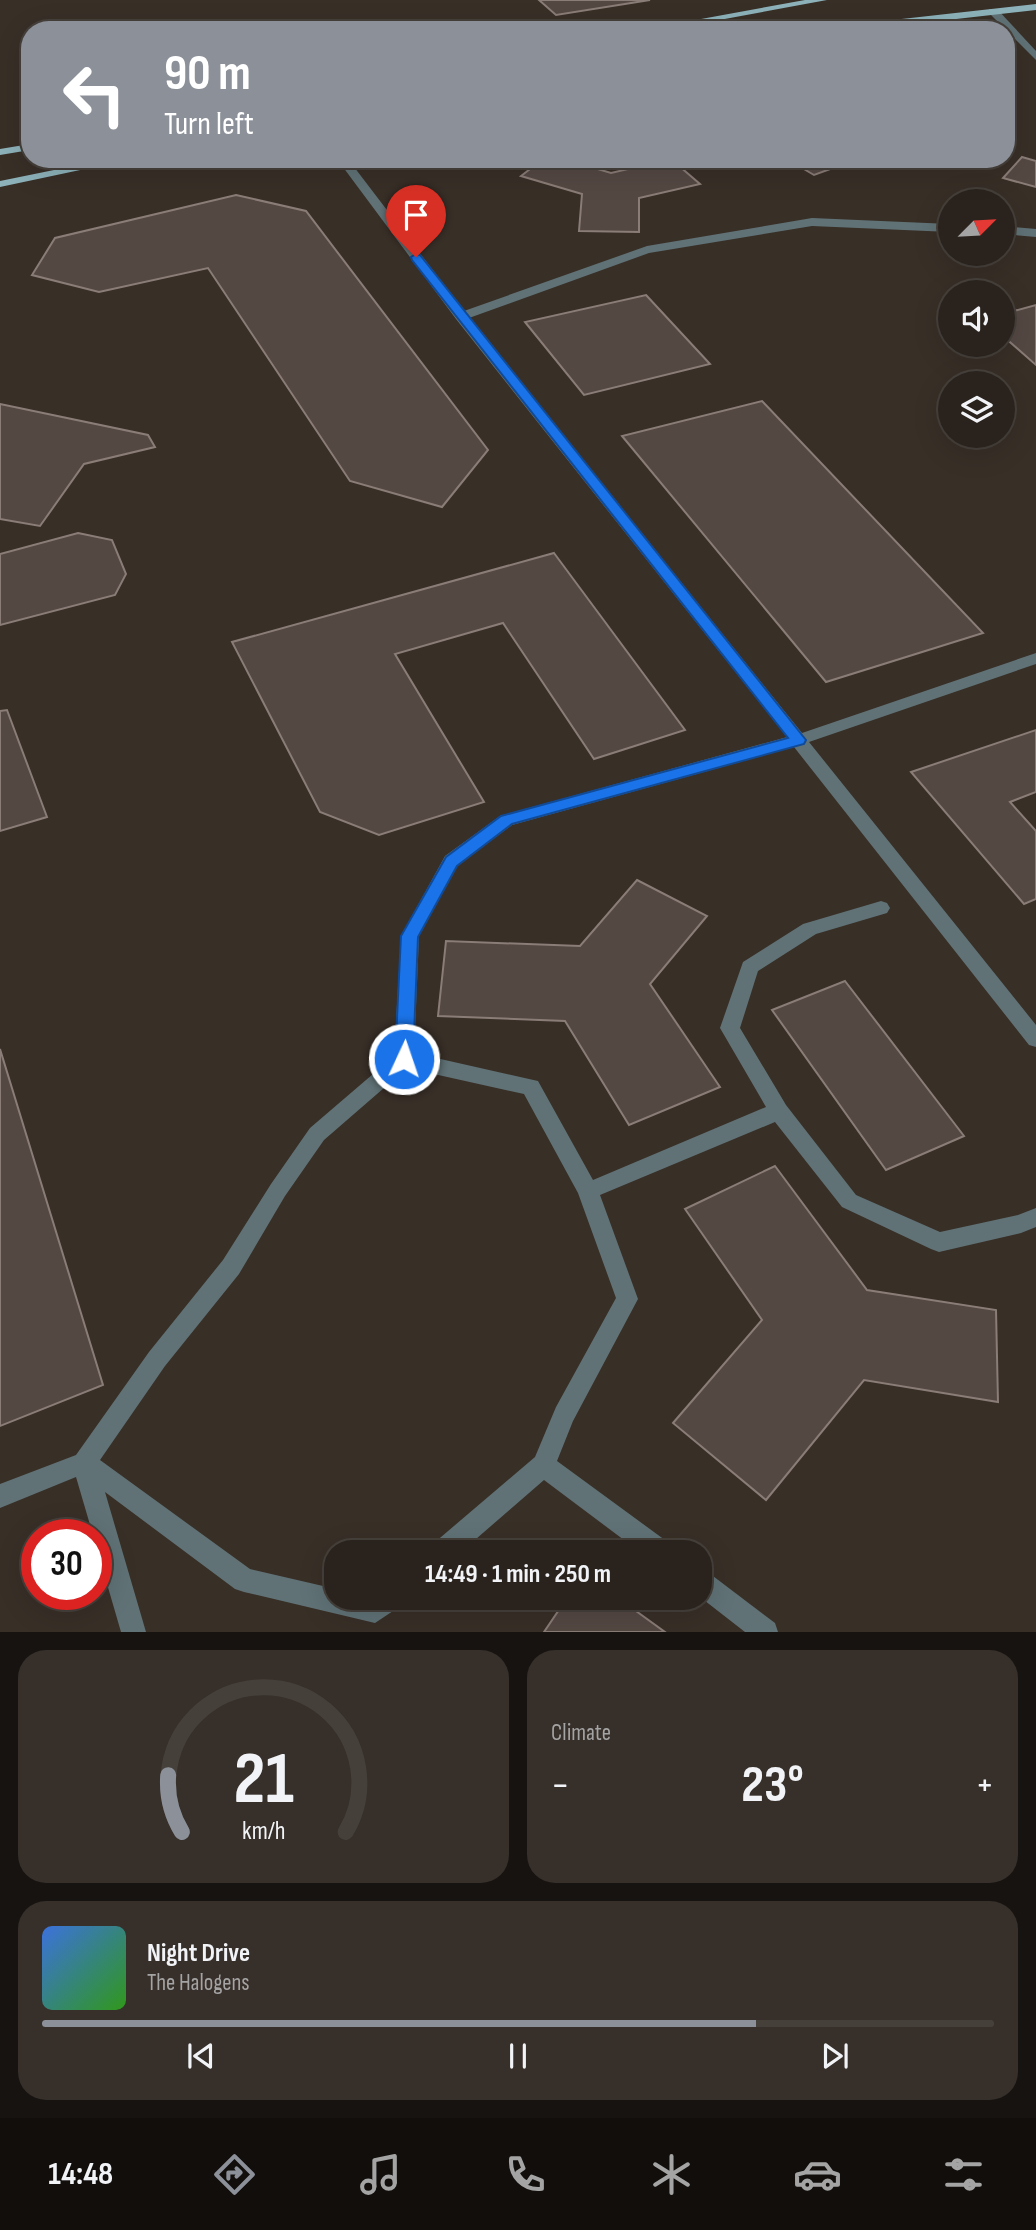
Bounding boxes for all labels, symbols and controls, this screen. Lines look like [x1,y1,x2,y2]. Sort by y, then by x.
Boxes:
text: 90 m [164,45,251,104]
icon: left [49,49,140,140]
text: Turn left [164,105,254,144]
pin [386,185,446,257]
north arrow [938,189,1015,266]
map controls [938,189,1015,448]
icon: arrive [397,196,435,234]
button: sound [938,280,1015,357]
button: layers [938,371,1015,448]
position arrow [367,1022,441,1096]
speed limit sign: 30 [21,1519,112,1610]
text: 14:49 · 1 min · 250 m [425,1559,611,1590]
text: Climate [551,1719,611,1747]
text: 21 [233,1737,294,1825]
text: 23° [741,1754,804,1817]
text: − [551,1763,570,1808]
text: + [975,1763,994,1808]
text: km/h [242,1816,285,1847]
text: Night Drive [147,1938,250,1969]
text: The Halogens [147,1969,250,1997]
icon: previous [182,2037,220,2075]
icon: pause [499,2037,537,2075]
icon: next [816,2037,854,2075]
icon: directions [210,2150,259,2199]
icon: music [356,2150,405,2199]
icon: phone [501,2150,550,2199]
icon: climate [647,2150,696,2199]
icon: car [793,2150,842,2199]
icon: filters [939,2150,988,2199]
text: 14:48 [48,2155,113,2194]

